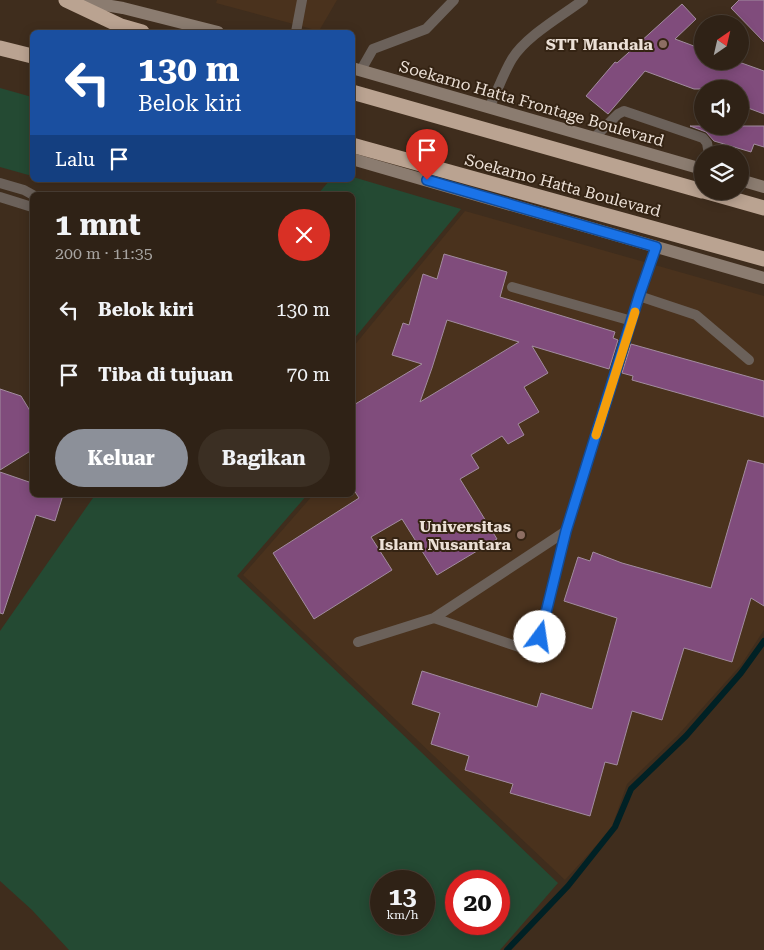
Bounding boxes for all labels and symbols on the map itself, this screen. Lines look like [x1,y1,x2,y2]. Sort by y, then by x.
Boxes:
north arrow [694,15,749,70]
place label: STT Mandala [546,35,654,54]
marker: STT Mandala [657,38,669,50]
street label: Soekarno Hatta Frontage Boulevard [397,57,666,150]
pin [406,129,448,180]
street label: Soekarno Hatta Boulevard [463,150,663,221]
place label: Universitas Islam Nusantara [379,517,512,554]
marker: Universitas Islam Nusantara [515,529,527,541]
position arrow [513,610,565,662]
speed limit sign: 20 [445,870,510,935]

